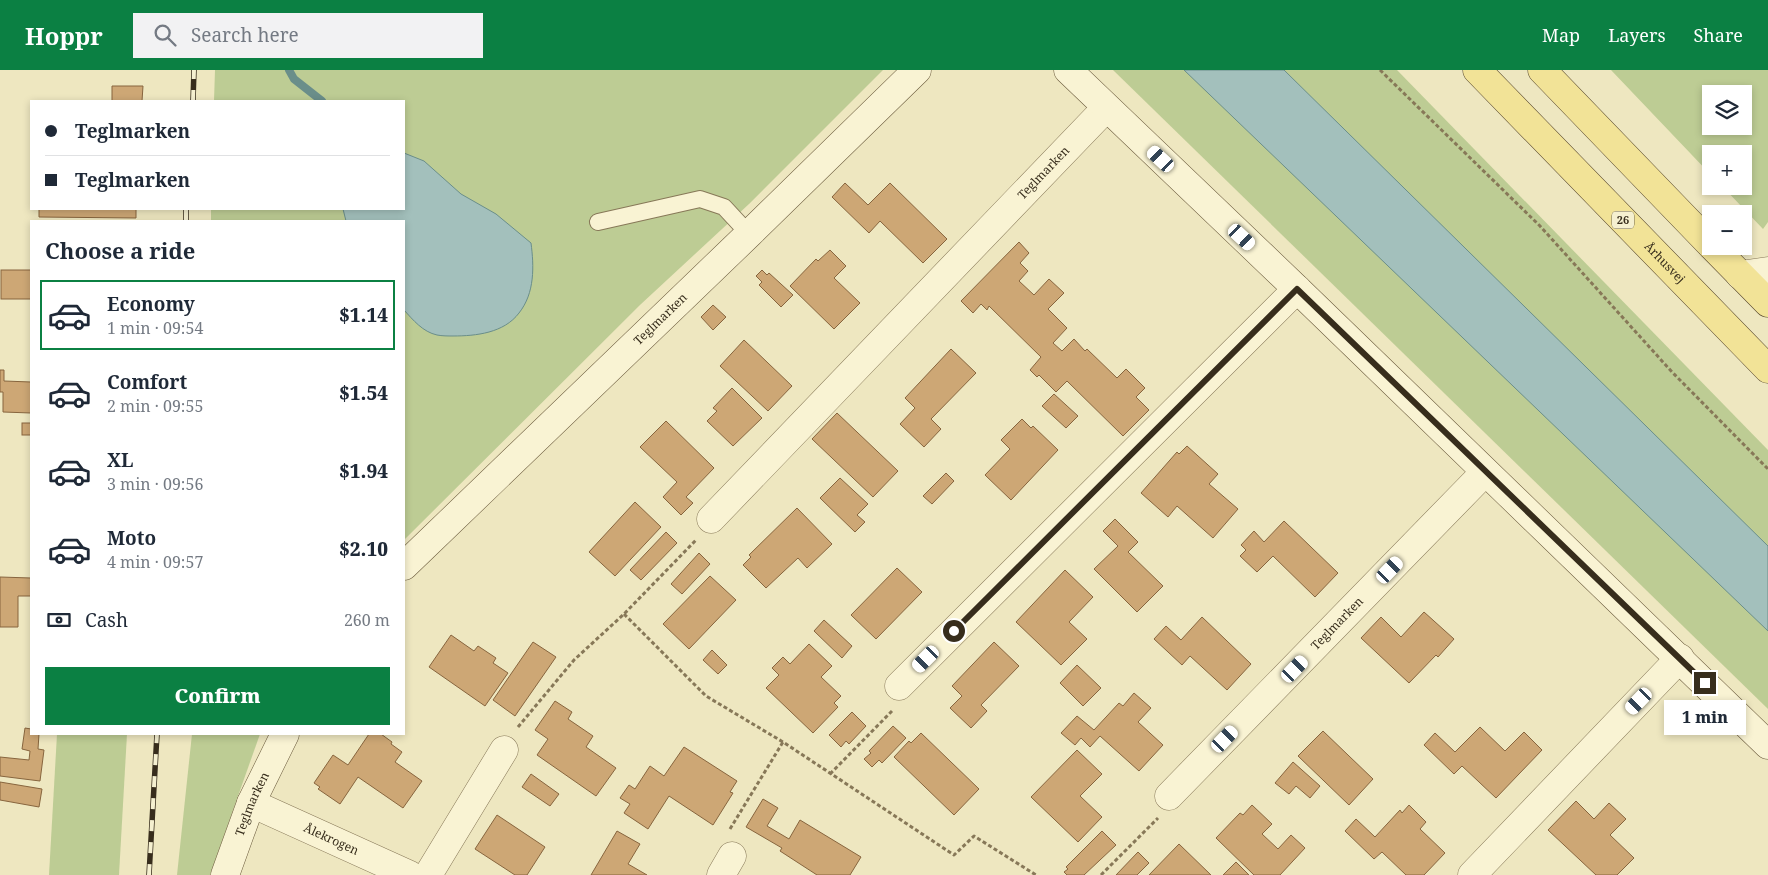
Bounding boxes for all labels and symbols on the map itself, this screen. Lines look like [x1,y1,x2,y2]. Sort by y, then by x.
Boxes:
street label: Teglmarken [1014,142,1073,203]
car [1144,143,1177,175]
road number: 26 [1612,212,1634,228]
car [1225,221,1258,253]
street label: Århusvej [1641,238,1689,287]
street label: Teglmarken [630,289,691,349]
car [1374,554,1405,586]
street label: Teglmarken [1307,593,1367,653]
route start [943,620,965,642]
car [910,643,941,675]
car [1279,653,1310,685]
route end [1694,672,1716,694]
car [1623,685,1654,717]
callout: 1 min [1664,700,1746,736]
car [1209,723,1240,755]
street label: Teglmarken [231,769,273,838]
street label: Ålekrogen [301,819,362,859]

